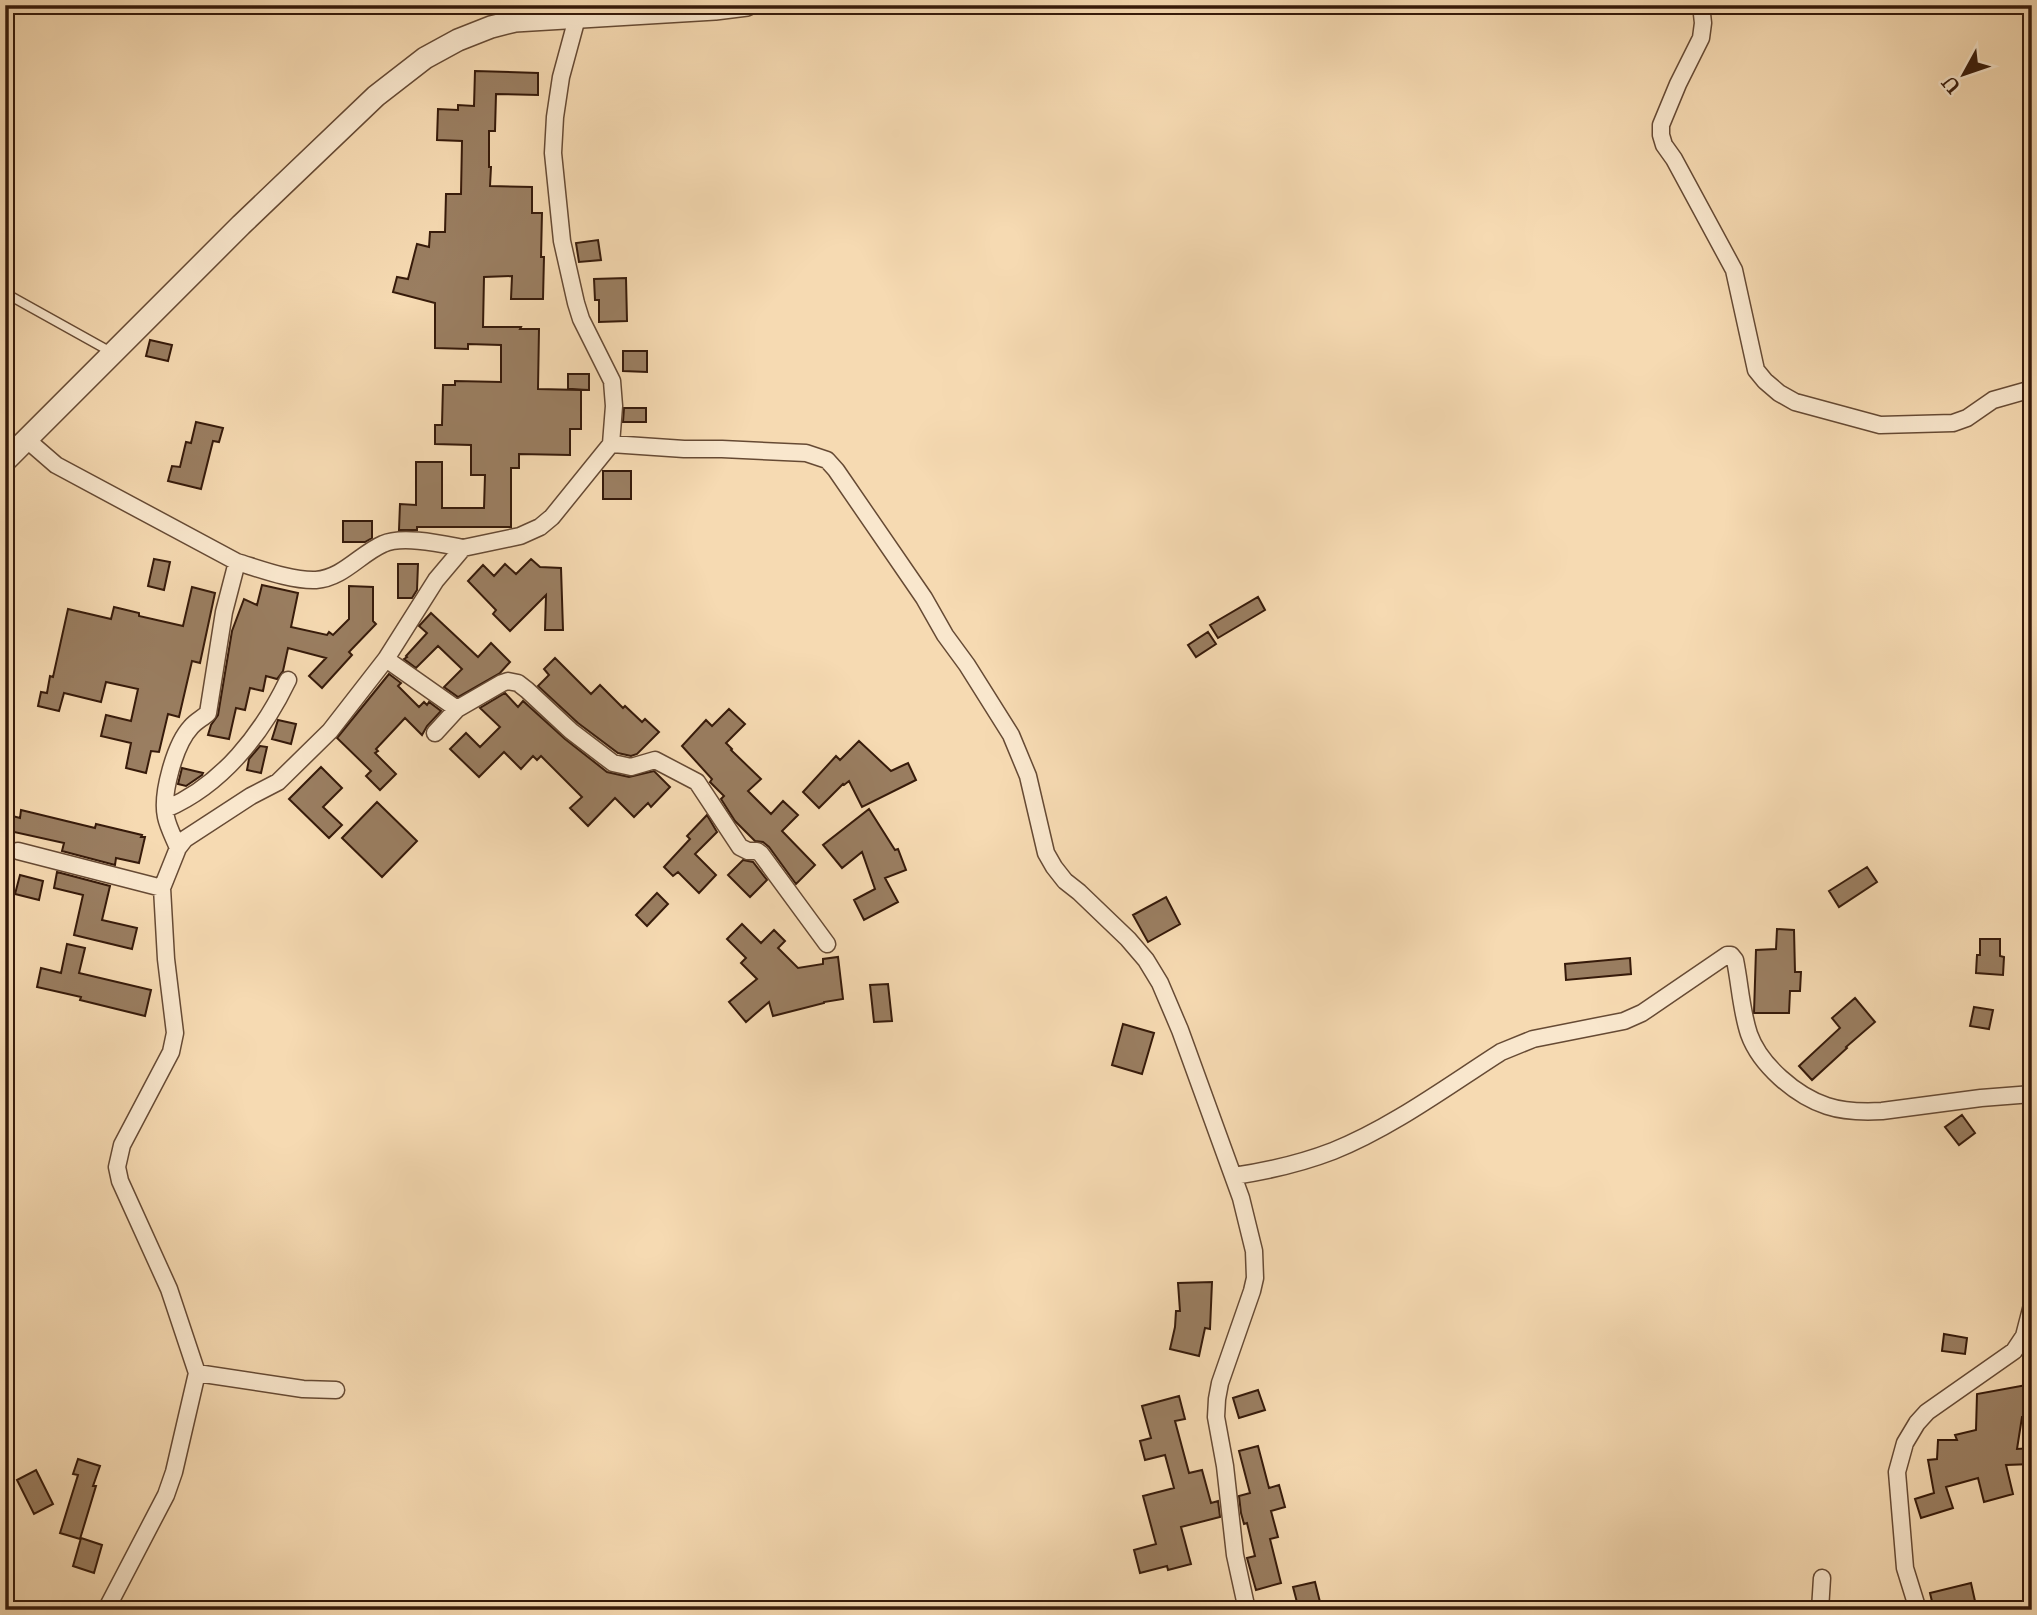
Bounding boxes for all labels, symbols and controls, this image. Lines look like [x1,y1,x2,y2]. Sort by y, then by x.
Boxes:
north arrow [1928,38,1998,108]
text: U [1937,70,1966,98]

